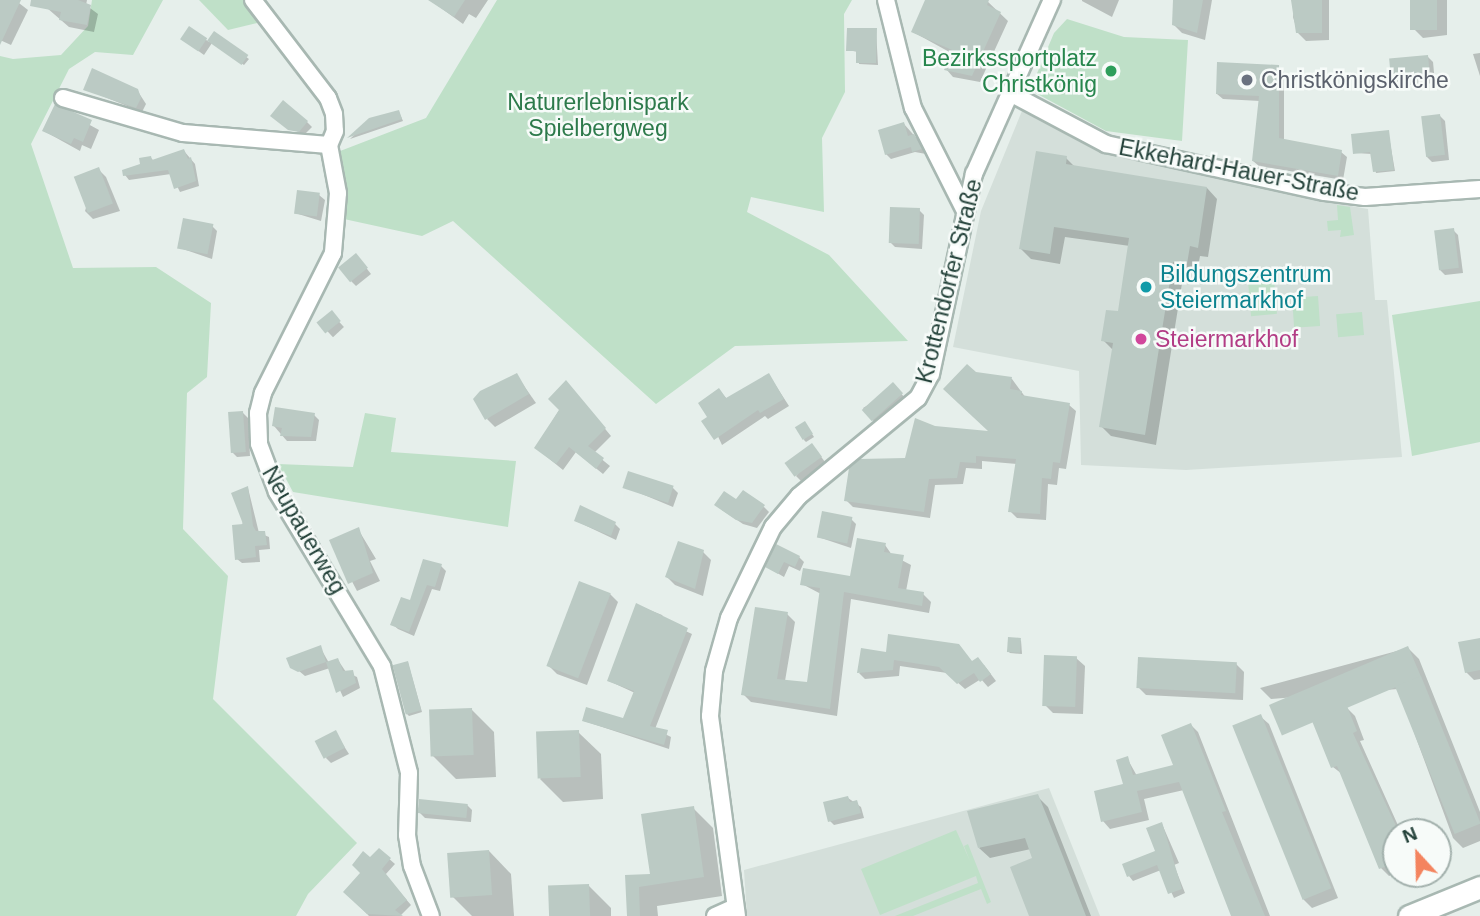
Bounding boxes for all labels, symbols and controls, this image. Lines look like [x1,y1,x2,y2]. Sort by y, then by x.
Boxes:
place label: Bezirkssportplatz Christkönig [922,44,1097,98]
marker: Bezirkssportplatz Christkönig [1103,63,1119,79]
place label: Christkönigskirche [1261,66,1449,94]
marker: Christkönigskirche [1239,72,1255,88]
park label: Naturerlebnispark Spielbergweg [507,88,689,142]
street label: Ekkehard-Hauer-Straße [1117,133,1361,207]
street label: Krottendorfer Straße [910,176,988,386]
place label: Bildungszentrum Steiermarkhof [1160,260,1331,314]
marker: Bildungszentrum Steiermarkhof [1138,279,1154,295]
place label: Steiermarkhof [1155,325,1298,353]
marker: Steiermarkhof [1133,331,1149,347]
street label: Neupauerweg [256,461,352,599]
north arrow [1382,818,1452,888]
text: N [1399,823,1420,847]

